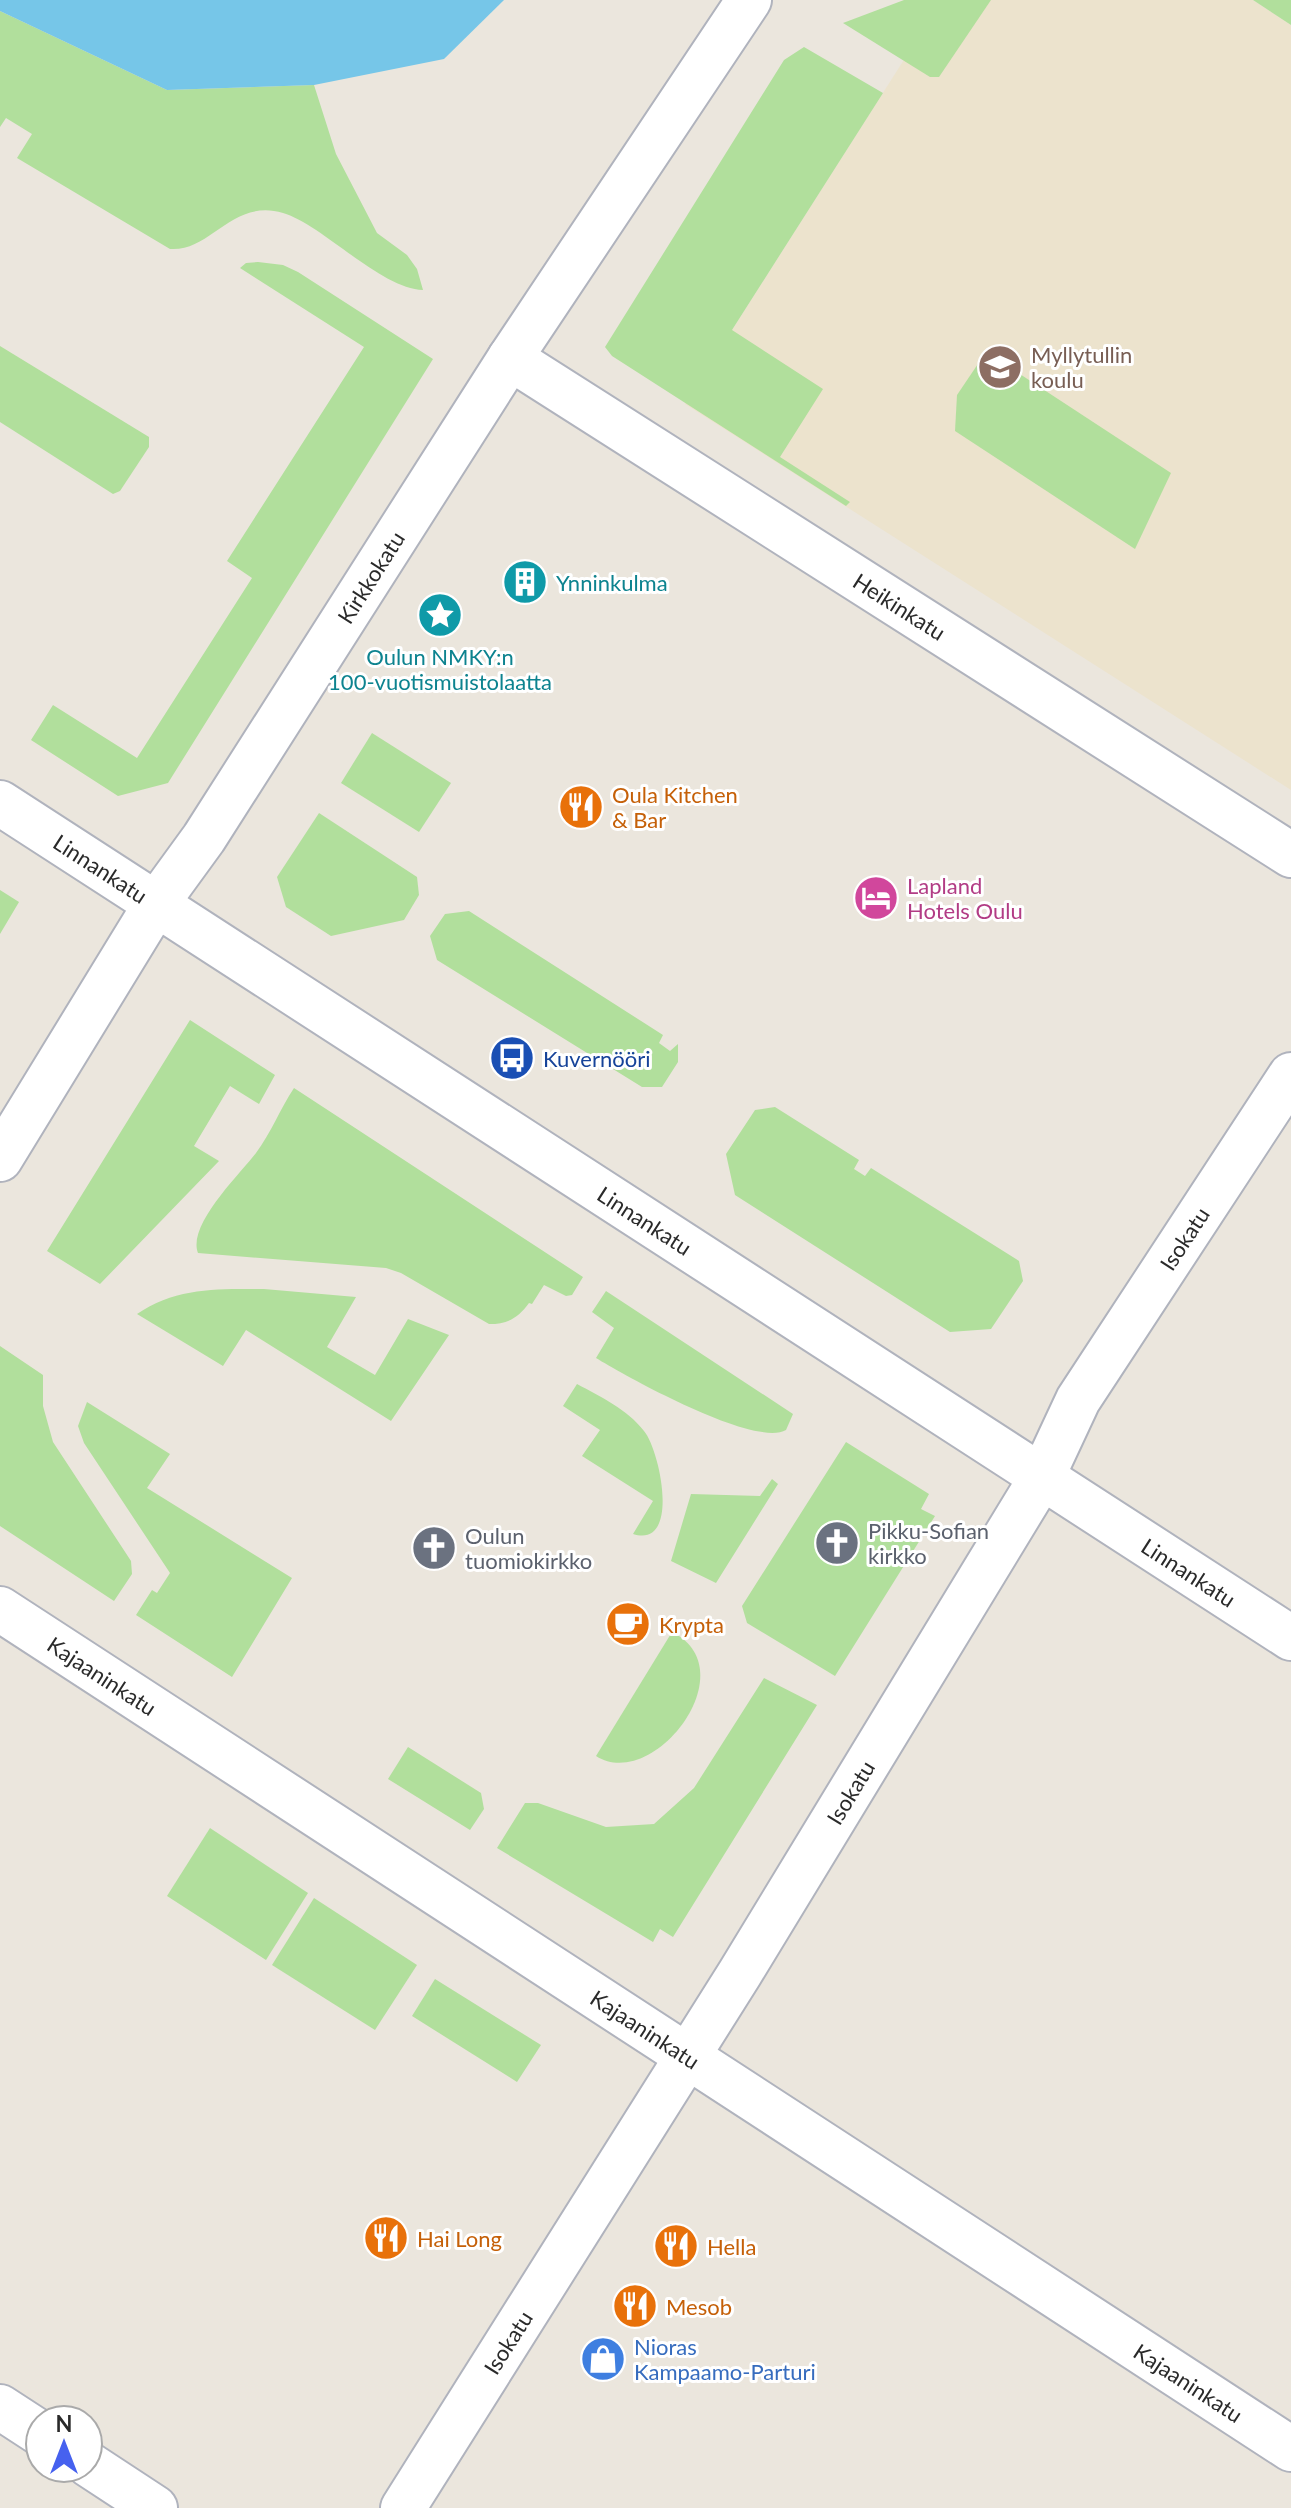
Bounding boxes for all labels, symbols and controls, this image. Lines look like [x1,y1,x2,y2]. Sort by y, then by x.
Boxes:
place label: Myllytullin koulu [1031,341,1132,393]
school or university icon: Myllytullin koulu [976,343,1024,391]
street label: Kirkkokatu [331,526,410,628]
building icon: Ynninkulma [501,558,549,606]
street label: Heikinkatu [849,567,951,645]
place label: Ynninkulma [556,569,668,596]
place icon: Oulun NMKY:n 100-vuotismuistolaatta [416,591,464,639]
place label: Oulun NMKY:n 100-vuotismuistolaatta [328,643,552,695]
place label: Oula Kitchen & Bar [612,781,738,833]
restaurant icon: Oula Kitchen & Bar [557,783,605,831]
street label: Linnankatu [49,828,153,908]
place label: Lapland Hotels Oulu [907,872,1023,924]
hotel icon: Lapland Hotels Oulu [852,874,900,922]
bus stop icon: Kuvernööri [488,1034,536,1082]
place label: Kuvernööri [543,1045,650,1072]
street label: Linnankatu [593,1180,697,1260]
street label: Isokatu [1153,1202,1214,1275]
place label: Pikku-Sofian kirkko [868,1517,989,1569]
church icon: Pikku-Sofian kirkko [813,1519,861,1567]
place label: Oulun tuomiokirkko [465,1522,592,1574]
church icon: Oulun tuomiokirkko [410,1524,458,1572]
street label: Linnankatu [1137,1532,1241,1612]
cafe icon: Krypta [604,1600,652,1648]
place label: Krypta [659,1611,724,1638]
street label: Kajaaninkatu [43,1630,162,1721]
street label: Isokatu [820,1755,880,1829]
street label: Kajaaninkatu [586,1984,705,2074]
restaurant icon: Hai Long [362,2214,410,2262]
restaurant icon: Hella [652,2222,700,2270]
place label: Hai Long [417,2225,502,2252]
place label: Hella [707,2233,756,2260]
restaurant icon: Mesob [611,2282,659,2330]
place label: Mesob [666,2293,732,2320]
street label: Isokatu [477,2305,538,2379]
place label: Nioras Kampaamo-Parturi [634,2333,816,2385]
shop icon: Nioras Kampaamo-Parturi [579,2335,627,2383]
street label: Kajaaninkatu [1129,2337,1248,2428]
north arrow [24,2404,104,2484]
text: N [56,2410,72,2437]

